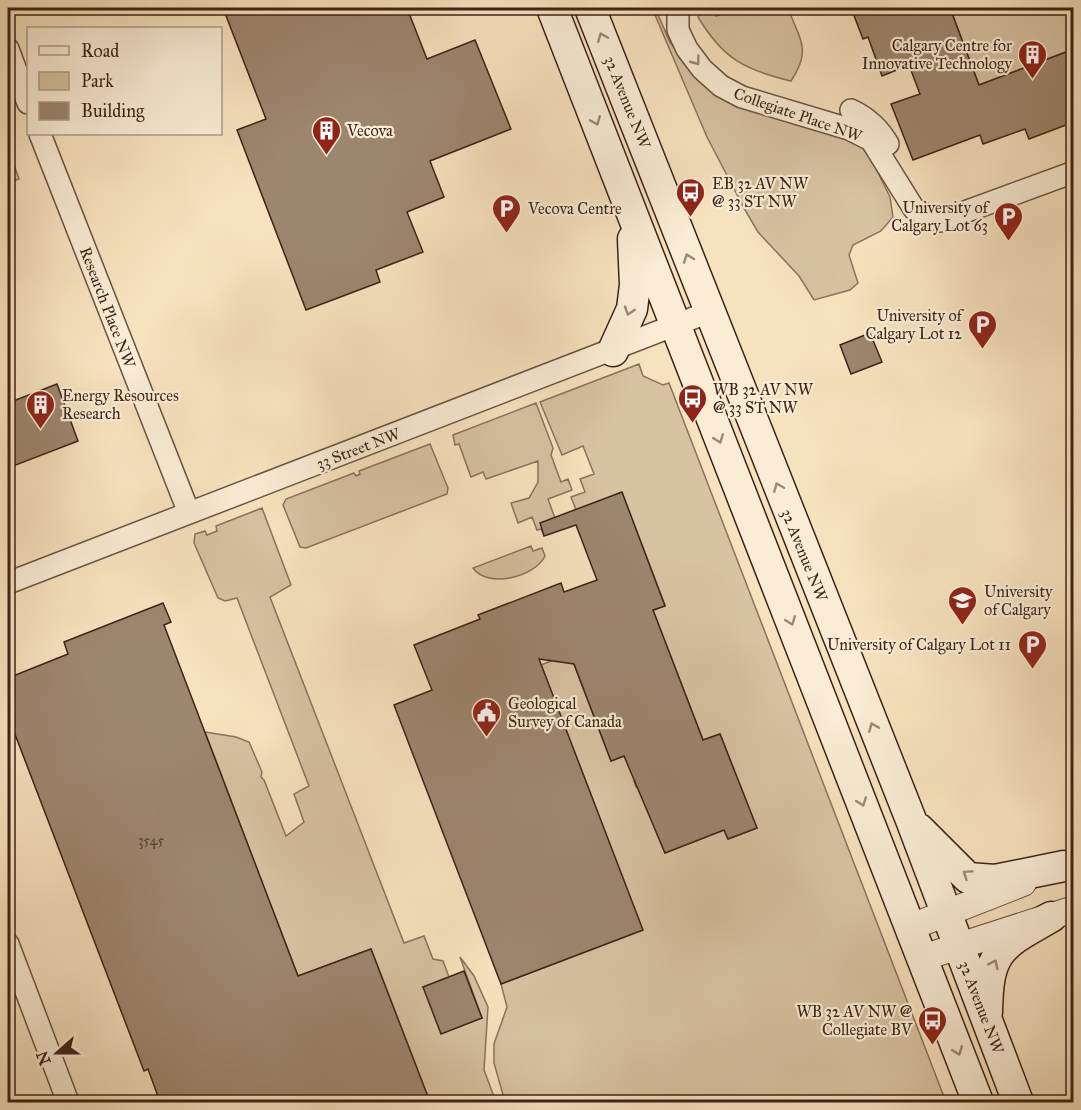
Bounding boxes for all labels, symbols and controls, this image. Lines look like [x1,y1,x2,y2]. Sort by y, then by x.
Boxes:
legend [27,27,222,135]
one-way arrow [597,32,609,43]
place label: Calgary Centre for Innovative Technology [862,36,1013,74]
building icon: Calgary Centre for Innovative Technology [1017,38,1049,80]
text: Road [81,40,119,62]
street label: 32 Avenue NW [600,53,655,152]
one-way arrow [688,54,699,65]
text: Park [81,70,114,92]
street label: Collegiate Place NW [731,84,865,147]
text: Building [81,100,145,123]
building icon: Vecova [310,114,342,156]
one-way arrow [589,114,601,125]
place label: Vecova [346,121,393,140]
place label: EB 32 AV NW @ 33 ST NW [712,174,809,211]
bus stop icon: EB 32 AV NW @ 33 ST NW [675,176,707,218]
parking icon: Vecova Centre [491,192,523,234]
place label: University of Calgary Lot 63 [891,198,991,236]
place label: Vecova Centre [527,199,622,218]
parking icon: University of Calgary Lot 63 [993,200,1025,242]
street label: Research Place NW [76,244,140,371]
one-way arrow [683,253,696,263]
one-way arrow [624,305,637,316]
place label: University of Calgary Lot 12 [866,306,965,344]
parking icon: University of Calgary Lot 12 [967,308,999,350]
place label: WB 32 AV NW @ 33 ST NW [713,380,814,417]
bus stop icon: WB 32 AV NW @ 33 ST NW [676,382,708,424]
place label: Energy Resources Research [62,386,179,423]
building icon: Energy Resources Research [25,388,57,430]
street label: 33 Street NW [314,424,404,473]
one-way arrow [712,434,725,444]
one-way arrow [773,482,786,493]
street label: 32 Avenue NW [777,506,832,605]
place label: University of Calgary [984,582,1053,620]
school or university icon: University of Calgary [947,584,979,626]
one-way arrow [784,615,796,626]
parking icon: University of Calgary Lot 11 [1016,628,1048,670]
place label: University of Calgary Lot 11 [827,635,1011,655]
place label: Geological Survey of Canada [508,694,622,731]
public building icon: Geological Survey of Canada [471,696,503,738]
one-way arrow [868,722,881,733]
one-way arrow [855,796,867,807]
house number: 3545 [138,832,165,849]
one-way arrow [962,871,973,882]
street label: 32 Avenue NW [955,958,1008,1057]
one-way arrow [986,959,998,970]
place label: WB 32 AV NW @ Collegiate BV [796,1002,913,1040]
bus stop icon: WB 32 AV NW @ Collegiate BV [917,1004,949,1046]
north arrow [27,1023,87,1083]
one-way arrow [951,1046,964,1056]
text: N [32,1048,55,1068]

